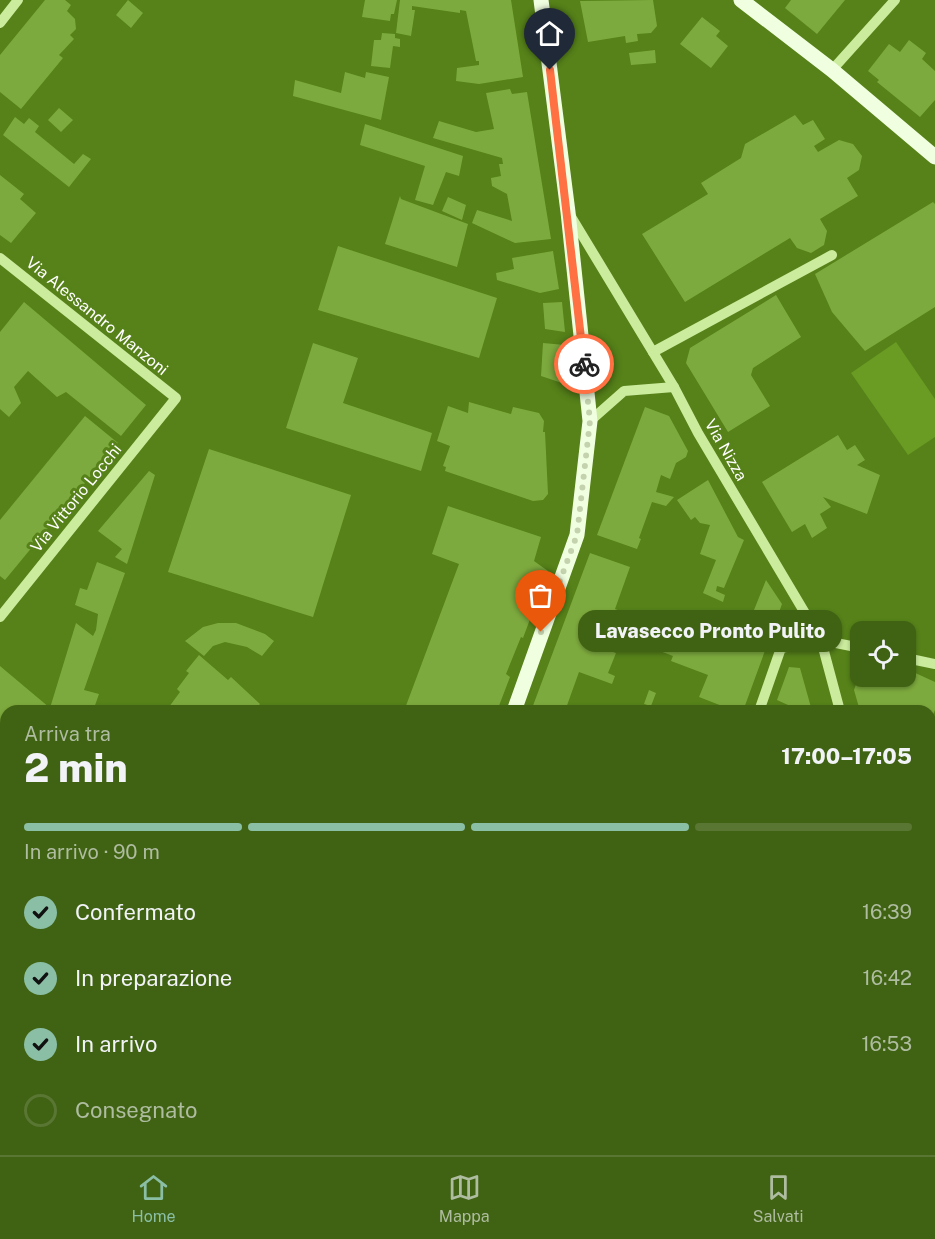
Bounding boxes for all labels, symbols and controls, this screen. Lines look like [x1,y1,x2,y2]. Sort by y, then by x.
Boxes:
pin [524,8,575,70]
icon: home [533,17,566,50]
street label: Via Alessandro Manzoni [22,253,172,379]
courier [554,334,614,394]
icon: bike [568,348,601,381]
street label: Via Nizza [701,416,751,484]
street label: Via Vittorio Locchi [27,440,125,556]
pin [515,570,566,632]
icon: bag [524,579,557,612]
callout: Lavasecco Pronto Pulito [577,611,841,653]
text: Lavasecco Pronto Pulito [595,619,825,643]
map controls [850,621,916,687]
button: locate [850,621,916,687]
text: Arriva tra [24,722,111,746]
text: 17:00–17:05 [781,743,912,769]
text: 2 min [24,745,128,791]
text: In arrivo · 90 m [24,840,160,864]
icon: check [24,896,57,929]
text: Confermato [75,899,196,925]
text: 16:39 [862,900,912,924]
icon: check [24,962,57,995]
text: In preparazione [75,965,232,991]
text: 16:42 [863,966,912,990]
icon: check [24,1028,57,1061]
text: In arrivo [75,1031,157,1057]
text: 16:53 [861,1032,912,1056]
text: Consegnato [75,1097,197,1123]
tab: Home [132,1171,176,1226]
tab: Mappa [439,1171,490,1226]
tab: Salvati [753,1171,803,1226]

